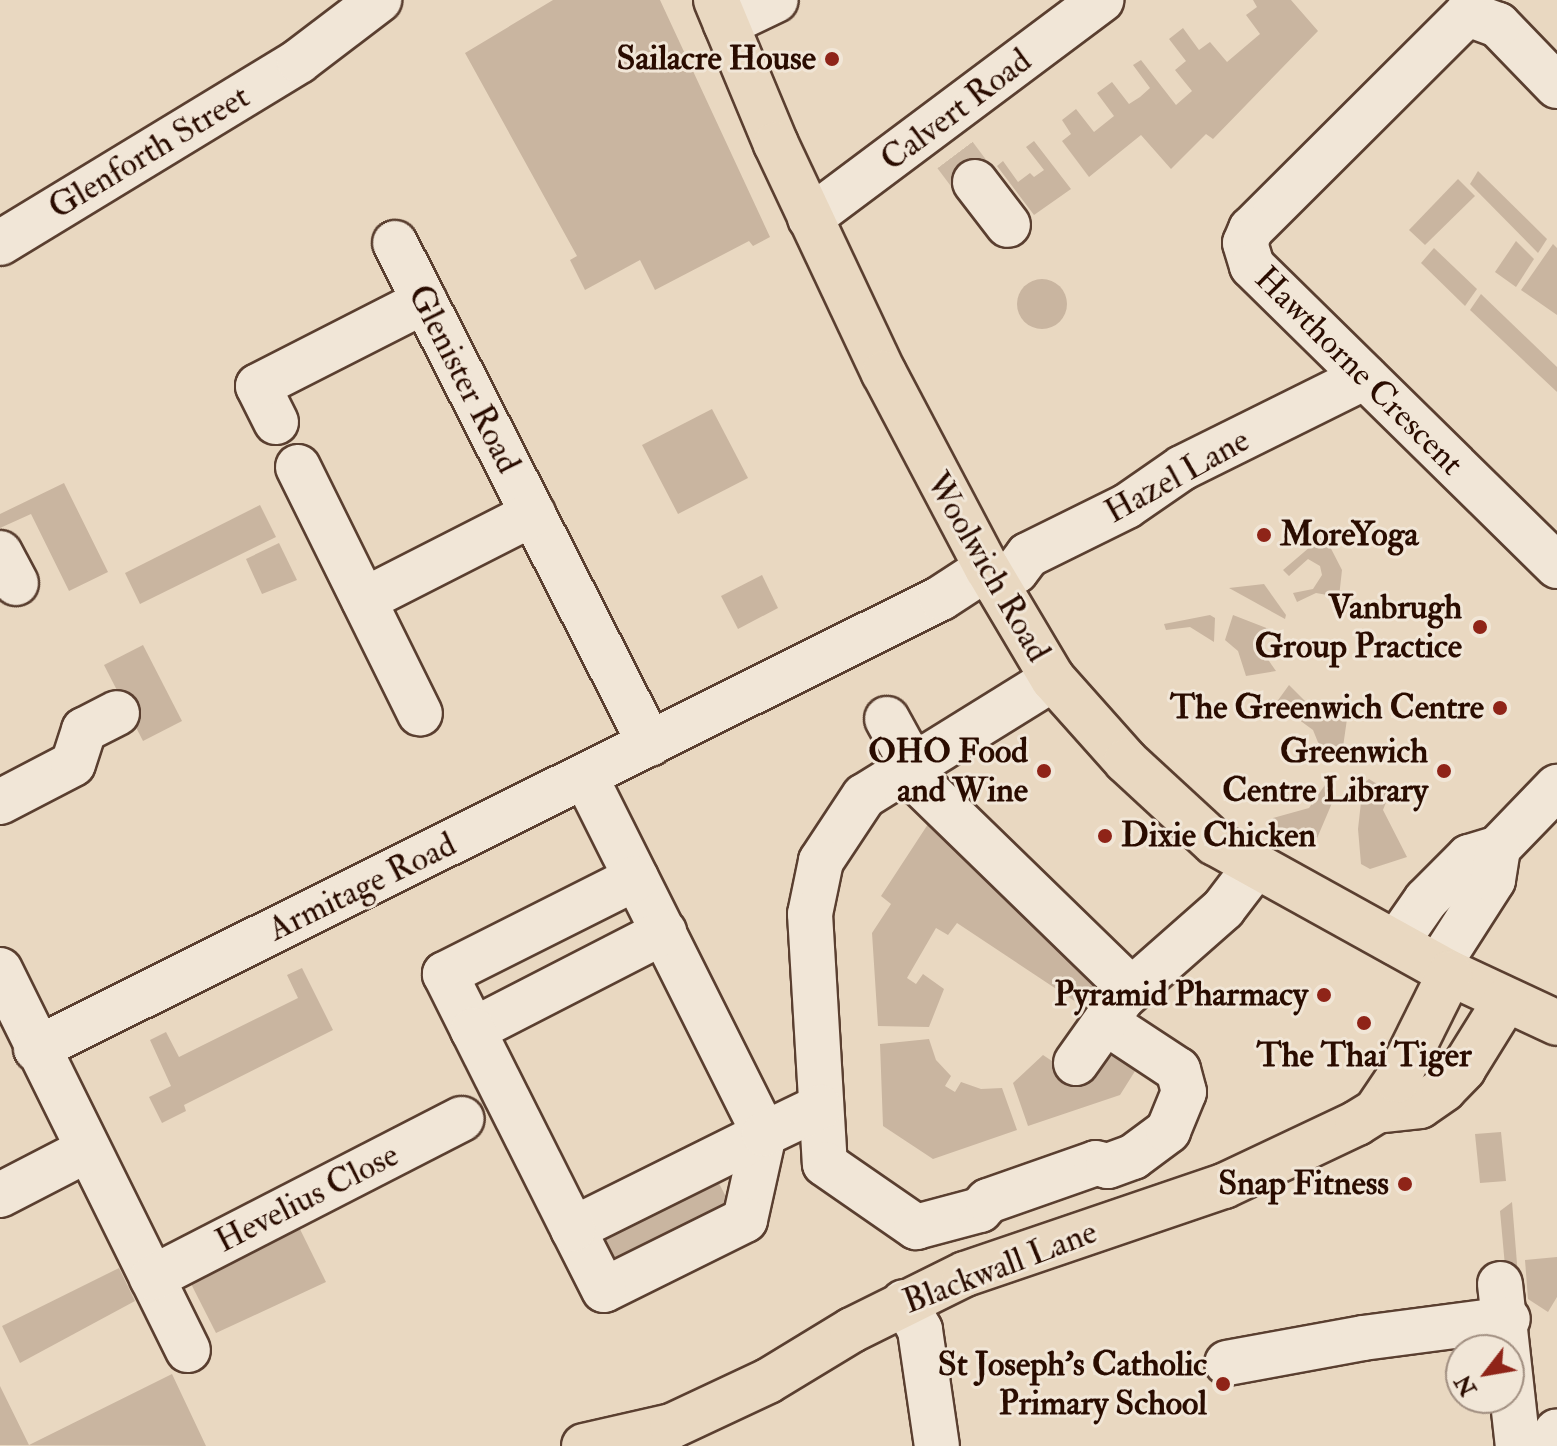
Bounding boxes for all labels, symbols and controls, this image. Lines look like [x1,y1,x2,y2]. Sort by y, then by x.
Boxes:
place label: Sailacre House [616,39,816,79]
street label: Calvert Road [873,40,1039,180]
marker: Sailacre House [823,50,841,68]
street label: Glenforth Street [41,76,257,228]
street label: Hawthorne Crescent [1246,258,1472,484]
street label: Glenister Road [399,278,529,480]
street label: Hazel Lane [1098,420,1256,532]
street label: Woolwich Road [917,465,1059,669]
place label: MoreYoga [1280,515,1418,555]
marker: MoreYoga [1255,526,1273,544]
place label: Vanbrugh Group Practice [1255,587,1462,666]
marker: Vanbrugh Group Practice [1469,616,1491,638]
place label: The Greenwich Centre [1170,688,1484,728]
marker: The Greenwich Centre [1491,699,1509,717]
place label: OHO Food and Wine [868,731,1028,810]
place label: Greenwich Centre Library [1222,731,1428,810]
marker: OHO Food and Wine [1035,762,1053,780]
marker: Greenwich Centre Library [1435,762,1453,780]
place label: Dixie Chicken [1121,816,1316,856]
street label: Armitage Road [262,824,462,950]
marker: Dixie Chicken [1096,827,1114,845]
place label: Pyramid Pharmacy [1054,975,1308,1015]
marker: Pyramid Pharmacy [1315,986,1333,1004]
marker: The Thai Tiger [1355,1014,1373,1032]
place label: The Thai Tiger [1256,1036,1472,1076]
street label: Hevelius Close [209,1134,405,1262]
place label: Snap Fitness [1218,1164,1389,1204]
marker: Snap Fitness [1396,1175,1414,1193]
street label: Blackwall Lane [897,1211,1103,1323]
north arrow [1445,1334,1525,1414]
place label: St Joseph's Catholic Primary School [938,1344,1207,1424]
text: N [1449,1370,1483,1401]
marker: St Joseph's Catholic Primary School [1214,1375,1232,1393]

